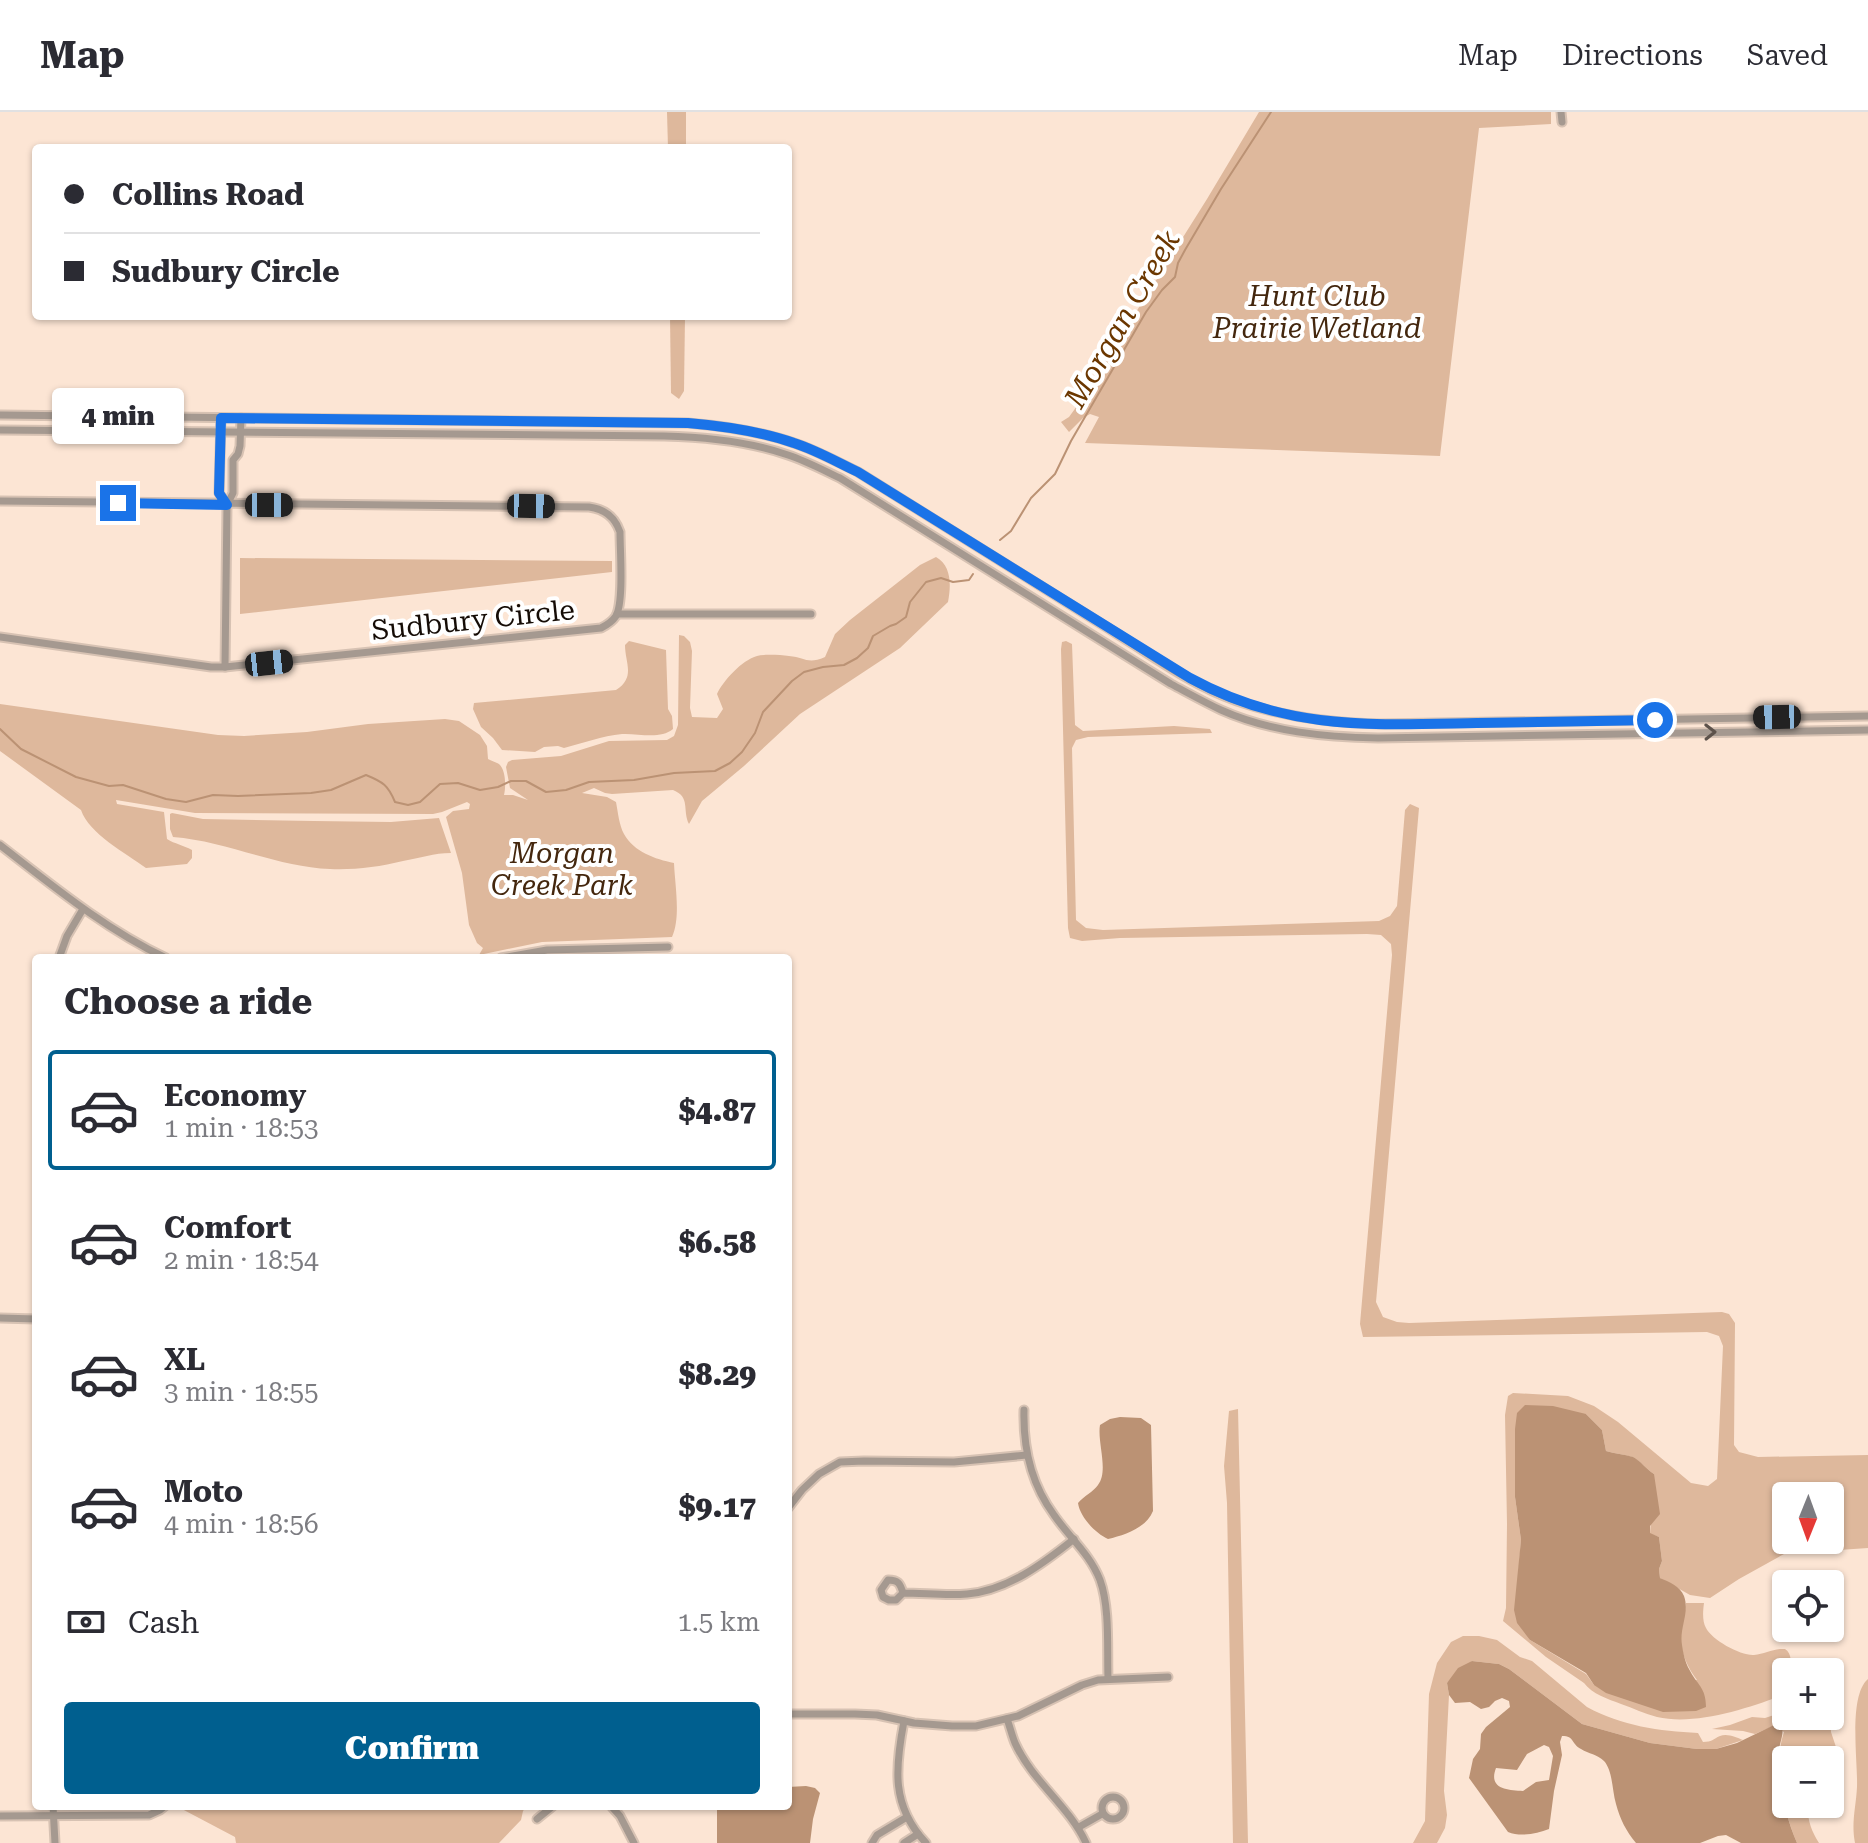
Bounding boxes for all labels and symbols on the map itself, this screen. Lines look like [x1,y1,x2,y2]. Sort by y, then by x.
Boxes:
water label: Morgan Creek [1057,223,1187,415]
park label: Hunt Club Prairie Wetland [1212,280,1421,345]
callout: 4 min [52,387,184,443]
route end [100,485,136,521]
car [245,493,293,517]
car [507,494,555,518]
street label: Sudbury Circle [370,593,576,647]
car [244,649,294,677]
route start [1637,702,1673,738]
car [1753,705,1801,729]
one-way arrow [1704,724,1717,741]
park label: Morgan Creek Park [491,837,634,902]
north arrow [1772,1482,1844,1554]

